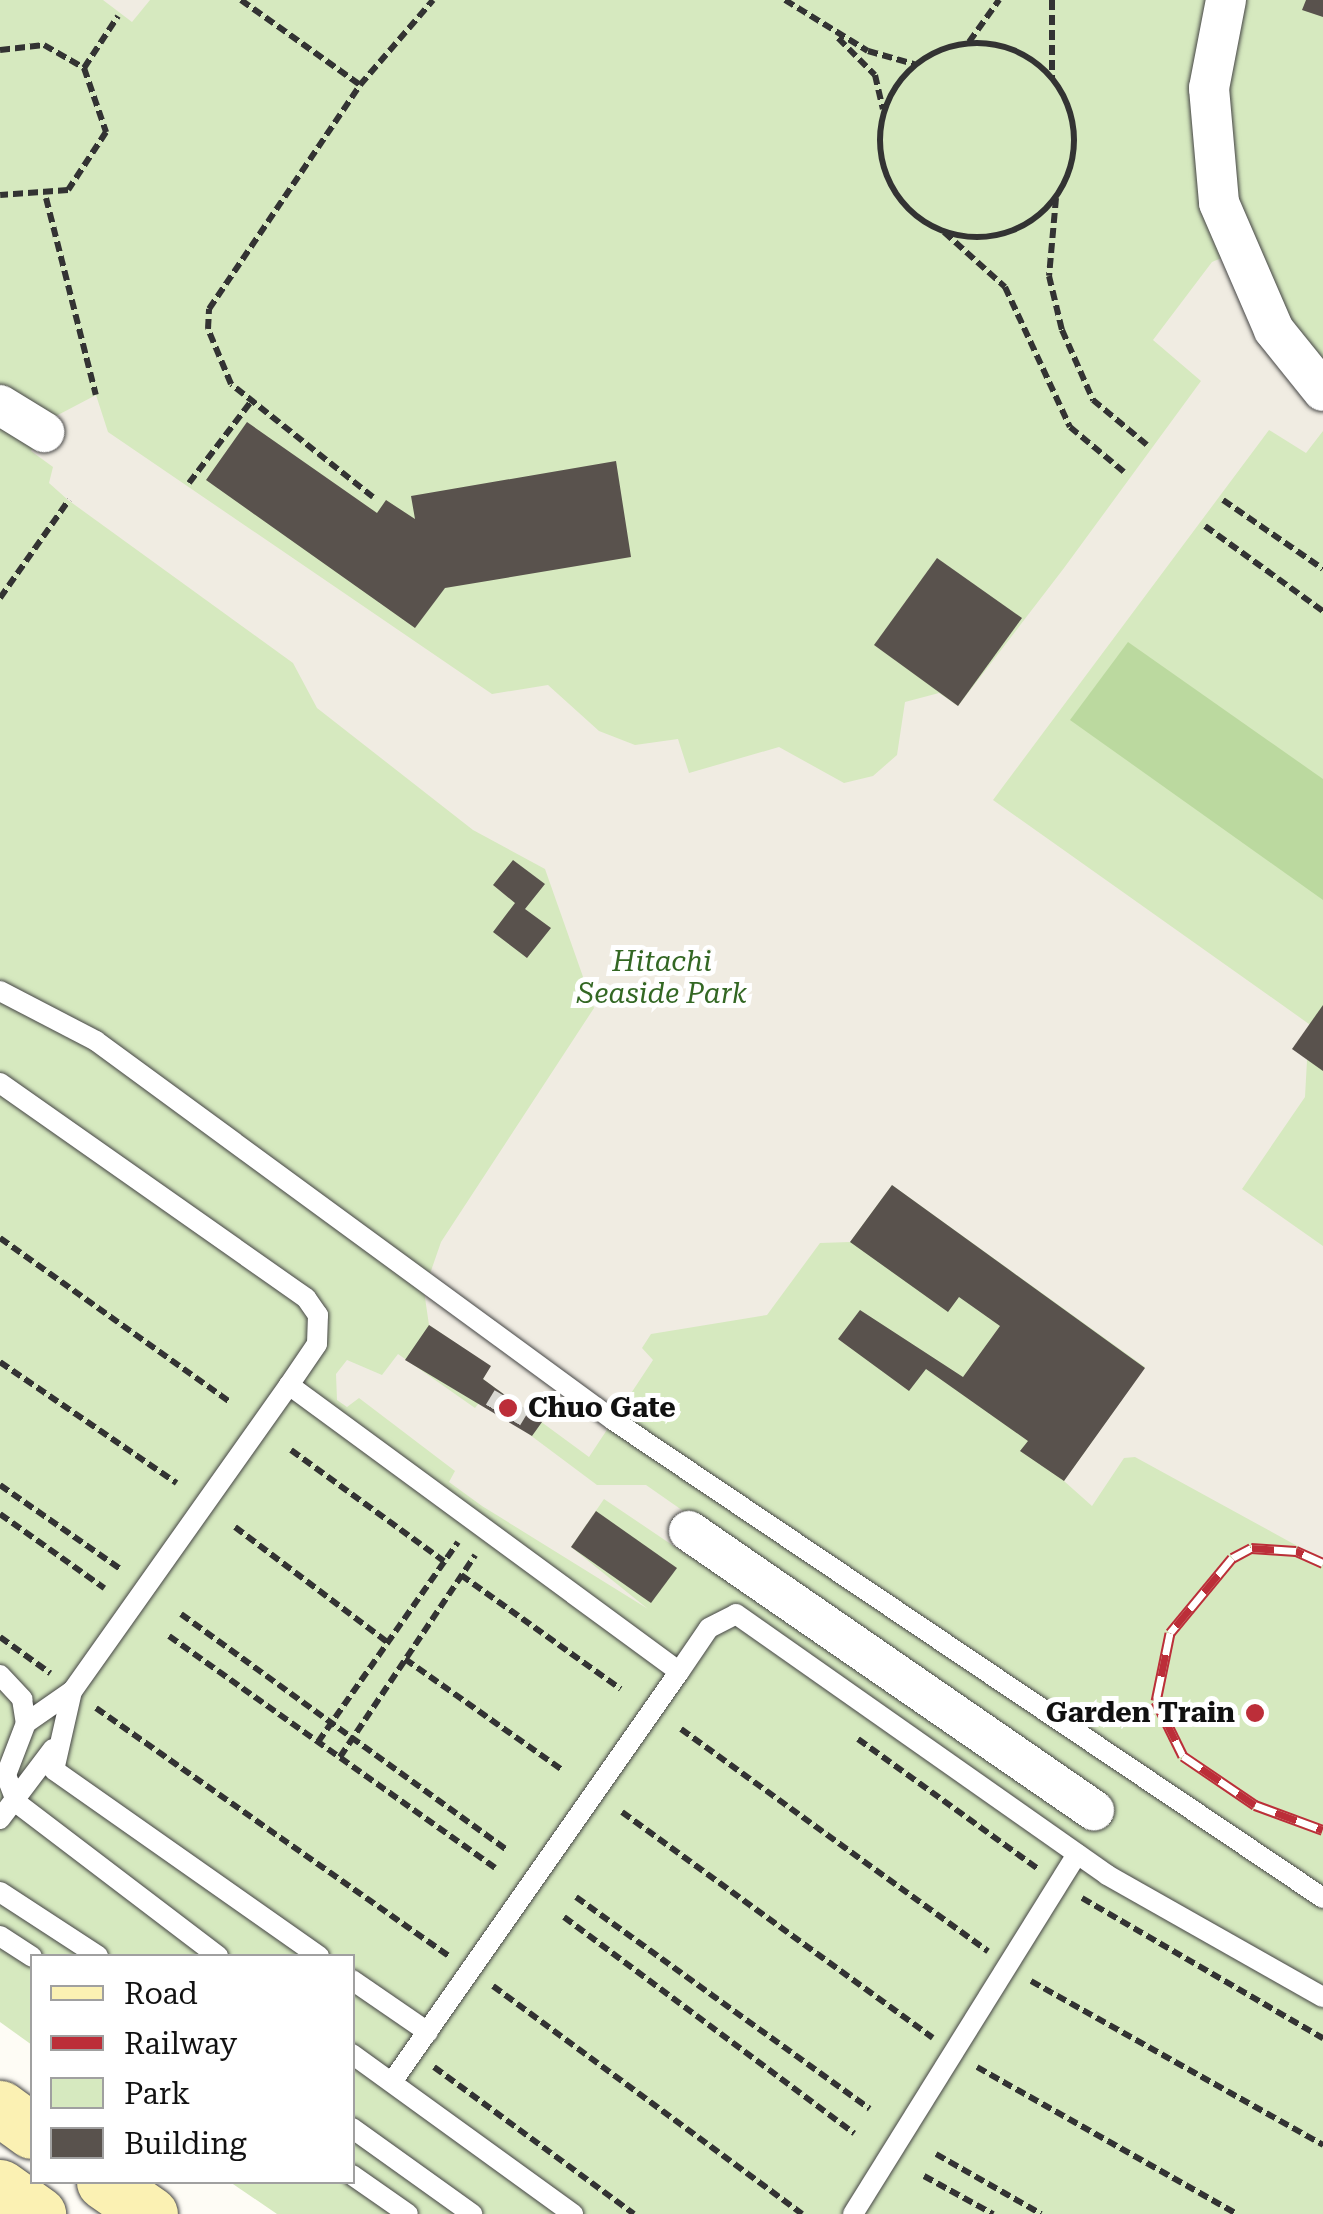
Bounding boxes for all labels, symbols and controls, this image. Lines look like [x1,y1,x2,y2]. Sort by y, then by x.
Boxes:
park label: Hitachi Seaside Park [577,945,747,1011]
place label: Chuo Gate [528,1391,676,1425]
marker: Chuo Gate [497,1397,519,1419]
place label: Garden Train [1046,1696,1235,1730]
marker: Garden Train [1244,1702,1266,1724]
legend [30,1954,355,2184]
text: Road [124,1976,198,2011]
text: Railway [124,2026,237,2061]
text: Park [124,2076,190,2111]
text: Building [124,2126,247,2161]

